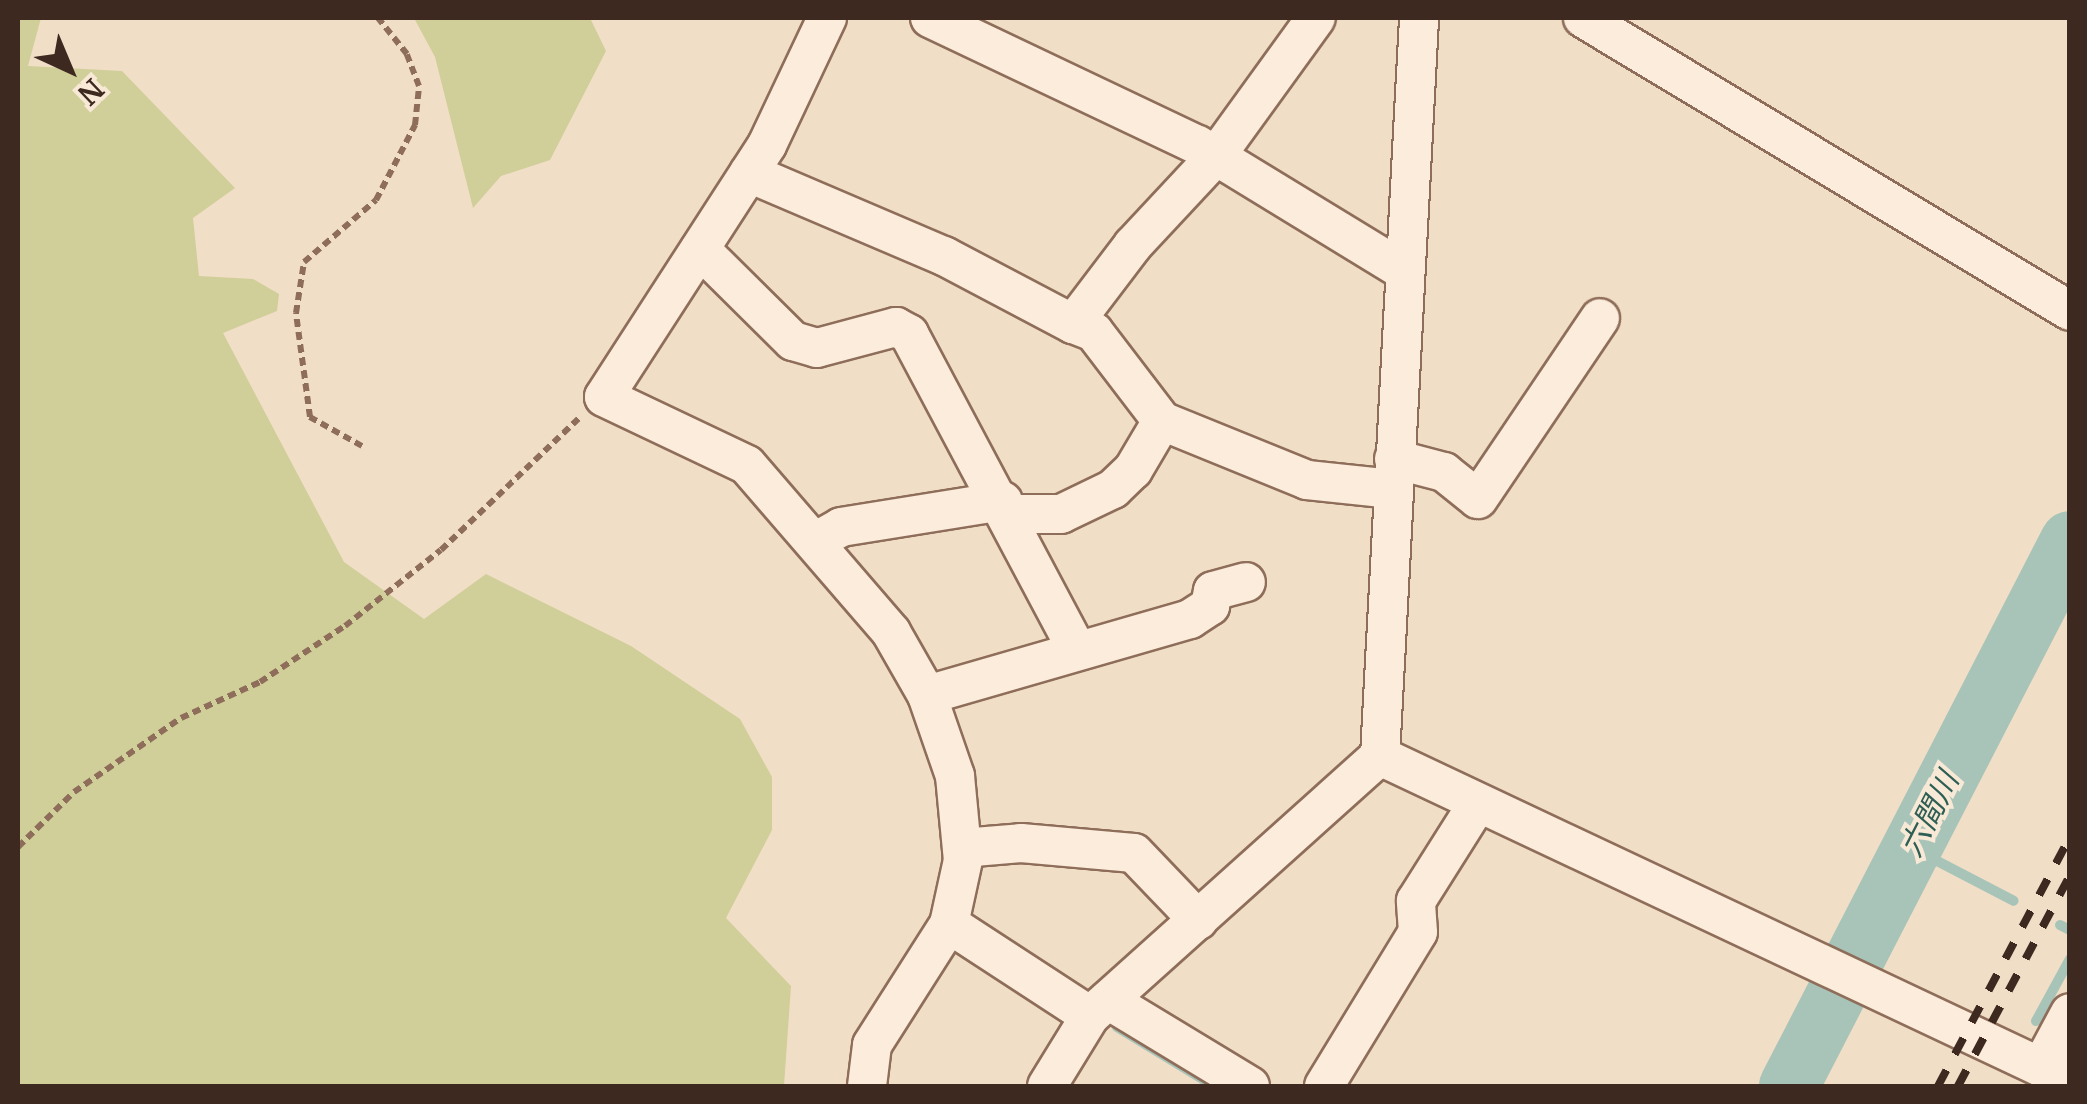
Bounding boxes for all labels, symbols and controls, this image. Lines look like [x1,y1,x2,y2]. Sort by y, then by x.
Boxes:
north arrow [20,20,120,120]
text: N [70,71,111,112]
water label: 六間川 [1893,766,1965,862]

